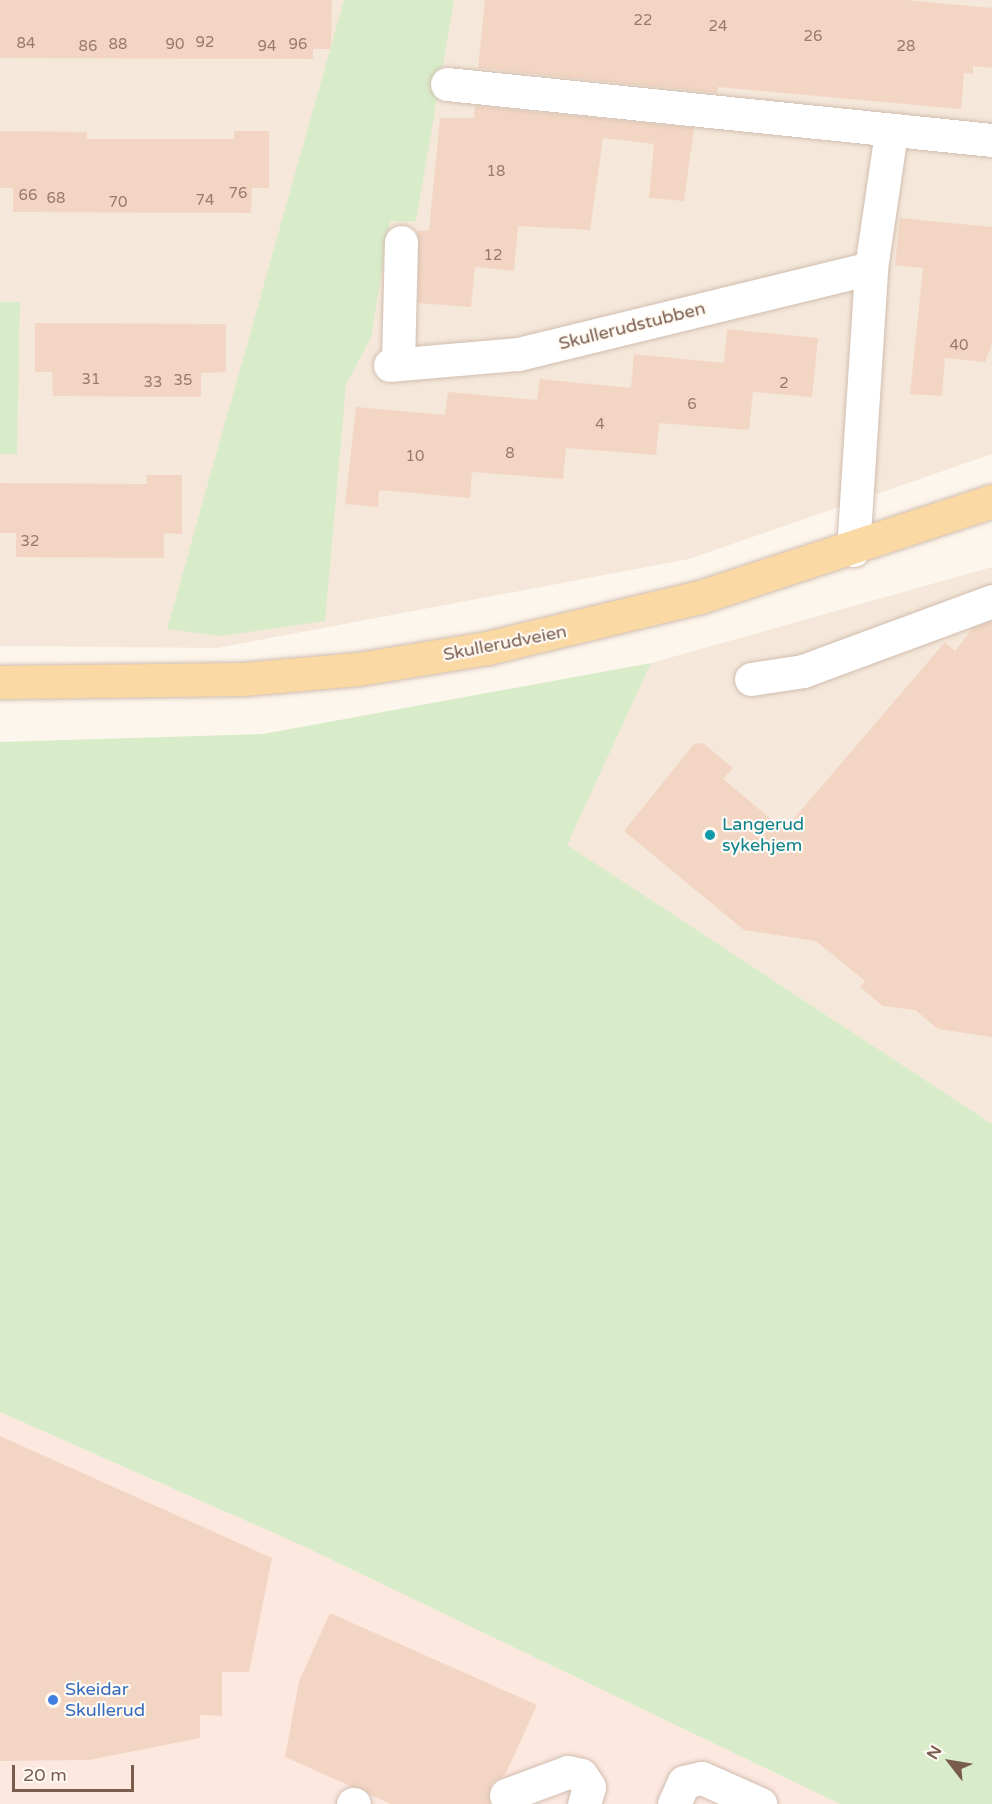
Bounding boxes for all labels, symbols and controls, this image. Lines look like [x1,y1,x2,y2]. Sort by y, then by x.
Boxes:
house number: 22 [634,12,652,30]
house number: 24 [709,18,727,36]
house number: 26 [804,28,822,46]
house number: 92 [196,34,214,52]
house number: 84 [17,35,35,53]
house number: 88 [109,36,127,54]
house number: 90 [166,36,184,54]
house number: 96 [289,36,307,54]
house number: 86 [79,38,97,56]
house number: 94 [258,38,276,56]
house number: 28 [897,38,915,56]
house number: 18 [487,163,505,181]
house number: 76 [229,185,247,203]
house number: 66 [19,187,37,205]
house number: 68 [47,190,65,208]
house number: 74 [196,192,214,210]
house number: 70 [109,194,127,212]
house number: 12 [484,247,502,265]
street label: Skullerudstubben [556,297,708,355]
house number: 40 [950,337,968,355]
house number: 31 [82,371,100,389]
house number: 35 [174,372,192,390]
house number: 33 [144,374,162,392]
house number: 2 [779,375,789,393]
house number: 6 [687,396,697,414]
house number: 4 [595,416,605,434]
house number: 8 [505,445,515,463]
house number: 10 [406,448,424,466]
house number: 32 [21,533,39,551]
street label: Skullerudveien [441,620,569,666]
place label: Langerud sykehjem [722,814,804,856]
marker: Langerud sykehjem [703,828,717,842]
place label: Skeidar Skullerud [65,1679,145,1722]
marker: Skeidar Skullerud [46,1693,60,1707]
north arrow [920,1732,980,1792]
text: N [923,1742,946,1763]
scale bar [15,1753,136,1791]
text: 20 m [23,1764,67,1786]

